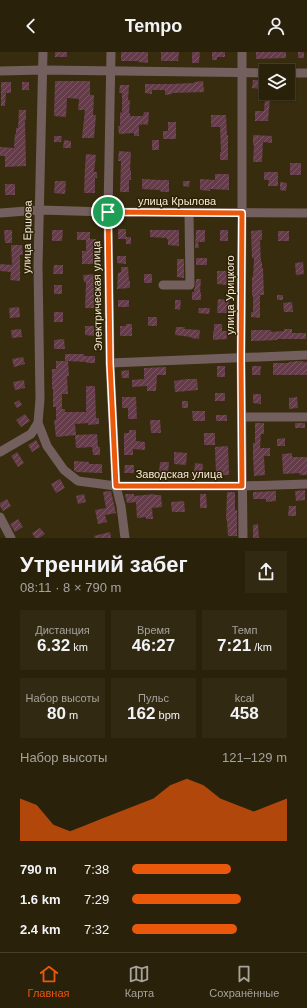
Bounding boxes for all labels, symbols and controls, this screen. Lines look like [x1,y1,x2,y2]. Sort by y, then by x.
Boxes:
icon: back [20,15,42,37]
icon: person [265,15,287,37]
text: Tempo [125,16,182,36]
map controls [259,64,295,100]
button: layers [259,64,295,100]
pin [91,195,125,229]
street label: улица Крылова [138,195,217,207]
street label: улица Ершова [20,199,34,274]
icon: arrive [97,201,119,223]
street label: Электрическая улица [90,240,104,351]
street label: улица Урицкого [224,255,236,335]
street label: Заводская улица [136,468,223,480]
button: share [245,551,287,593]
text: Утренний забег [20,552,188,577]
text: 08:11 · 8 × 790 m [20,580,121,595]
text: Дистанция [35,624,90,636]
text: Время [137,624,170,636]
text: Темп [232,624,257,636]
text: 6.32 [37,636,70,655]
text: 46:27 [132,636,175,655]
text: 7:21 [217,636,251,655]
text: km [70,641,88,653]
text: /km [251,641,272,653]
text: Набор высоты [26,692,99,704]
text: Пульс [138,692,169,704]
text: kcal [235,692,254,704]
text: 80 [47,704,66,723]
text: 162 [127,704,155,723]
text: 458 [230,704,259,723]
text: m [66,709,78,721]
text: bpm [155,709,180,721]
text: Набор высоты [20,750,107,765]
text: 121–129 m [222,750,287,765]
text: 790 m [20,862,57,877]
text: 7:38 [84,862,109,877]
text: 1.6 km [20,892,60,907]
text: 7:29 [84,892,109,907]
text: 2.4 km [20,922,60,937]
text: 7:32 [84,922,109,937]
tab: Главная [28,963,69,999]
tab: Карта [125,963,154,999]
tab: Сохранённые [209,963,279,999]

